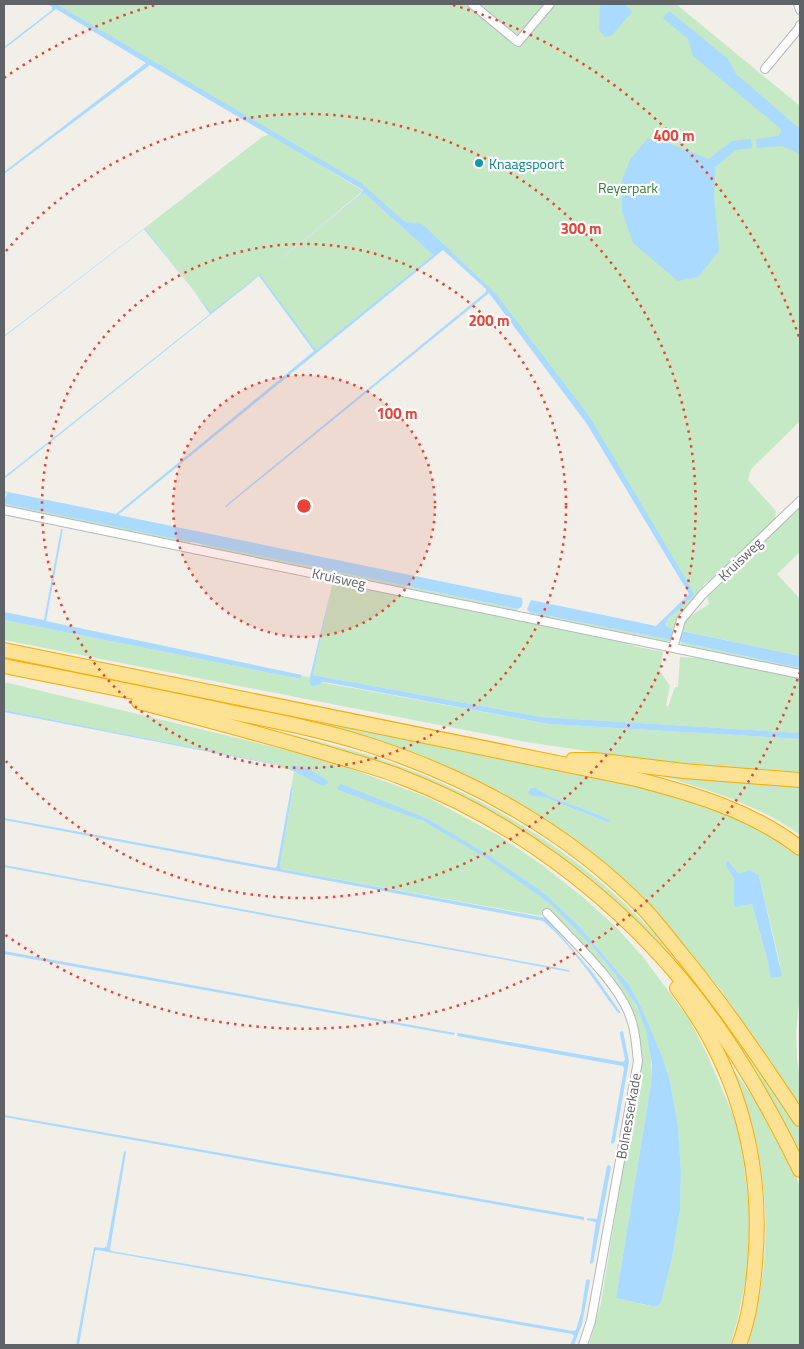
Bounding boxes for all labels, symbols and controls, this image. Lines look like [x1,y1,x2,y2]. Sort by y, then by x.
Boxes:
text: 400 m [653,124,695,147]
place label: Knaagspoort [489,153,564,174]
marker: Knaagspoort [473,157,485,169]
park label: Reyerpark [598,177,658,198]
text: 300 m [560,217,602,240]
text: 200 m [468,309,510,332]
text: 100 m [376,402,418,425]
centre of rings [295,497,313,515]
street label: Kruisweg [713,532,767,586]
street label: Kruisweg [310,562,368,594]
street label: Bolnesserkade [610,1071,646,1161]

